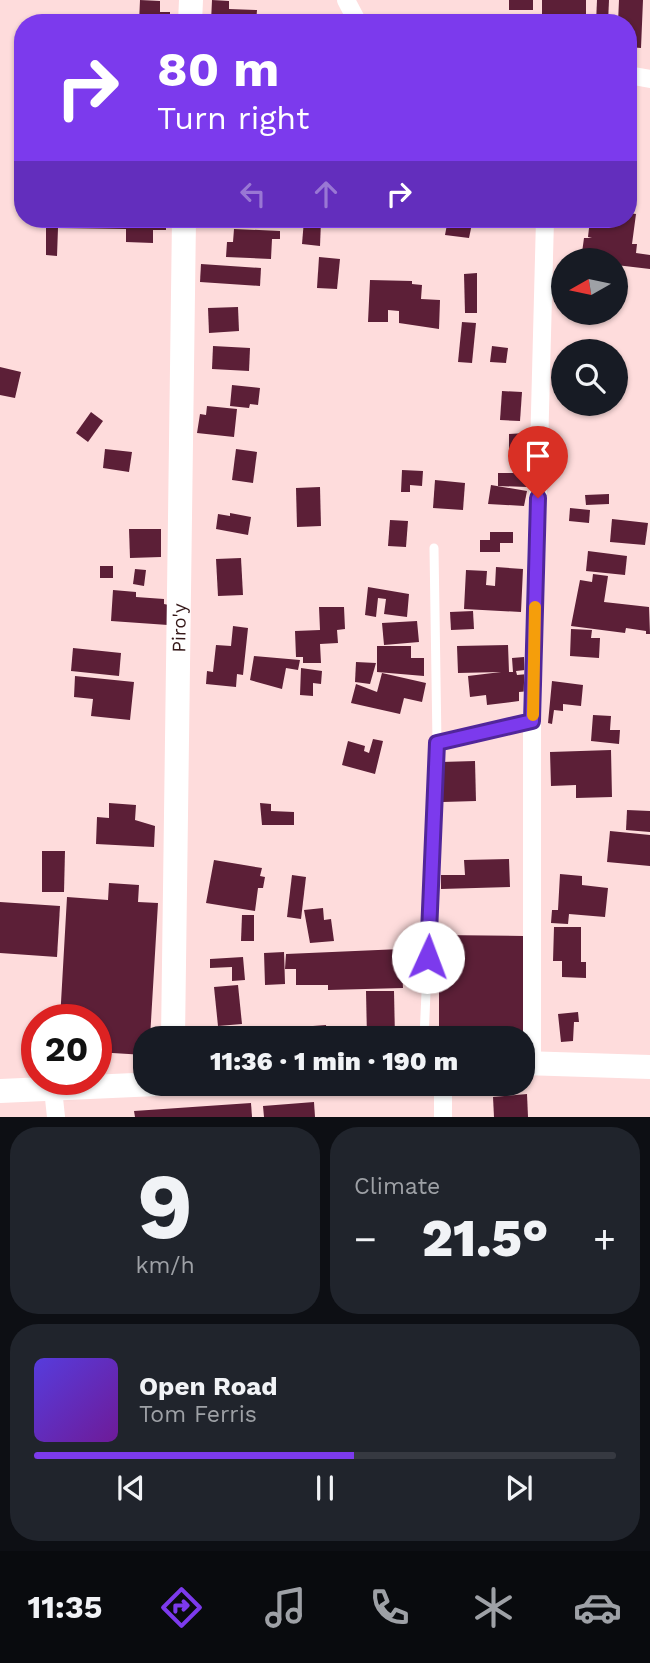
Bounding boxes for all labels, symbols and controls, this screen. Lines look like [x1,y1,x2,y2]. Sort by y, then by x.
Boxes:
text: 80 m [157,40,279,98]
icon: right [42,42,133,133]
text: Turn right [157,99,309,137]
icon: left [234,175,272,213]
icon: ahead [307,175,345,213]
icon: right [380,175,418,213]
north arrow [551,248,628,326]
map controls [551,248,628,416]
button: search [551,339,628,416]
pin [508,426,568,498]
icon: arrive [519,437,557,475]
street label: Piro'y [167,603,190,653]
position arrow [391,920,465,994]
speed limit sign: 20 [21,1004,112,1095]
text: 11:36 · 1 min · 190 m [210,1046,458,1076]
text: 9 [137,1153,193,1260]
text: Climate [354,1173,440,1200]
text: 21.5° [422,1208,548,1269]
text: − [354,1217,377,1261]
text: + [593,1217,616,1261]
text: km/h [135,1252,195,1279]
text: Open Road [139,1371,277,1401]
text: Tom Ferris [139,1401,257,1428]
icon: previous [112,1469,150,1507]
icon: pause [306,1469,344,1507]
icon: next [500,1469,538,1507]
icon: directions [157,1583,206,1632]
icon: music [261,1583,310,1632]
icon: phone [365,1583,414,1632]
icon: climate [469,1583,518,1632]
icon: car [573,1583,622,1632]
text: 11:35 [28,1588,102,1626]

